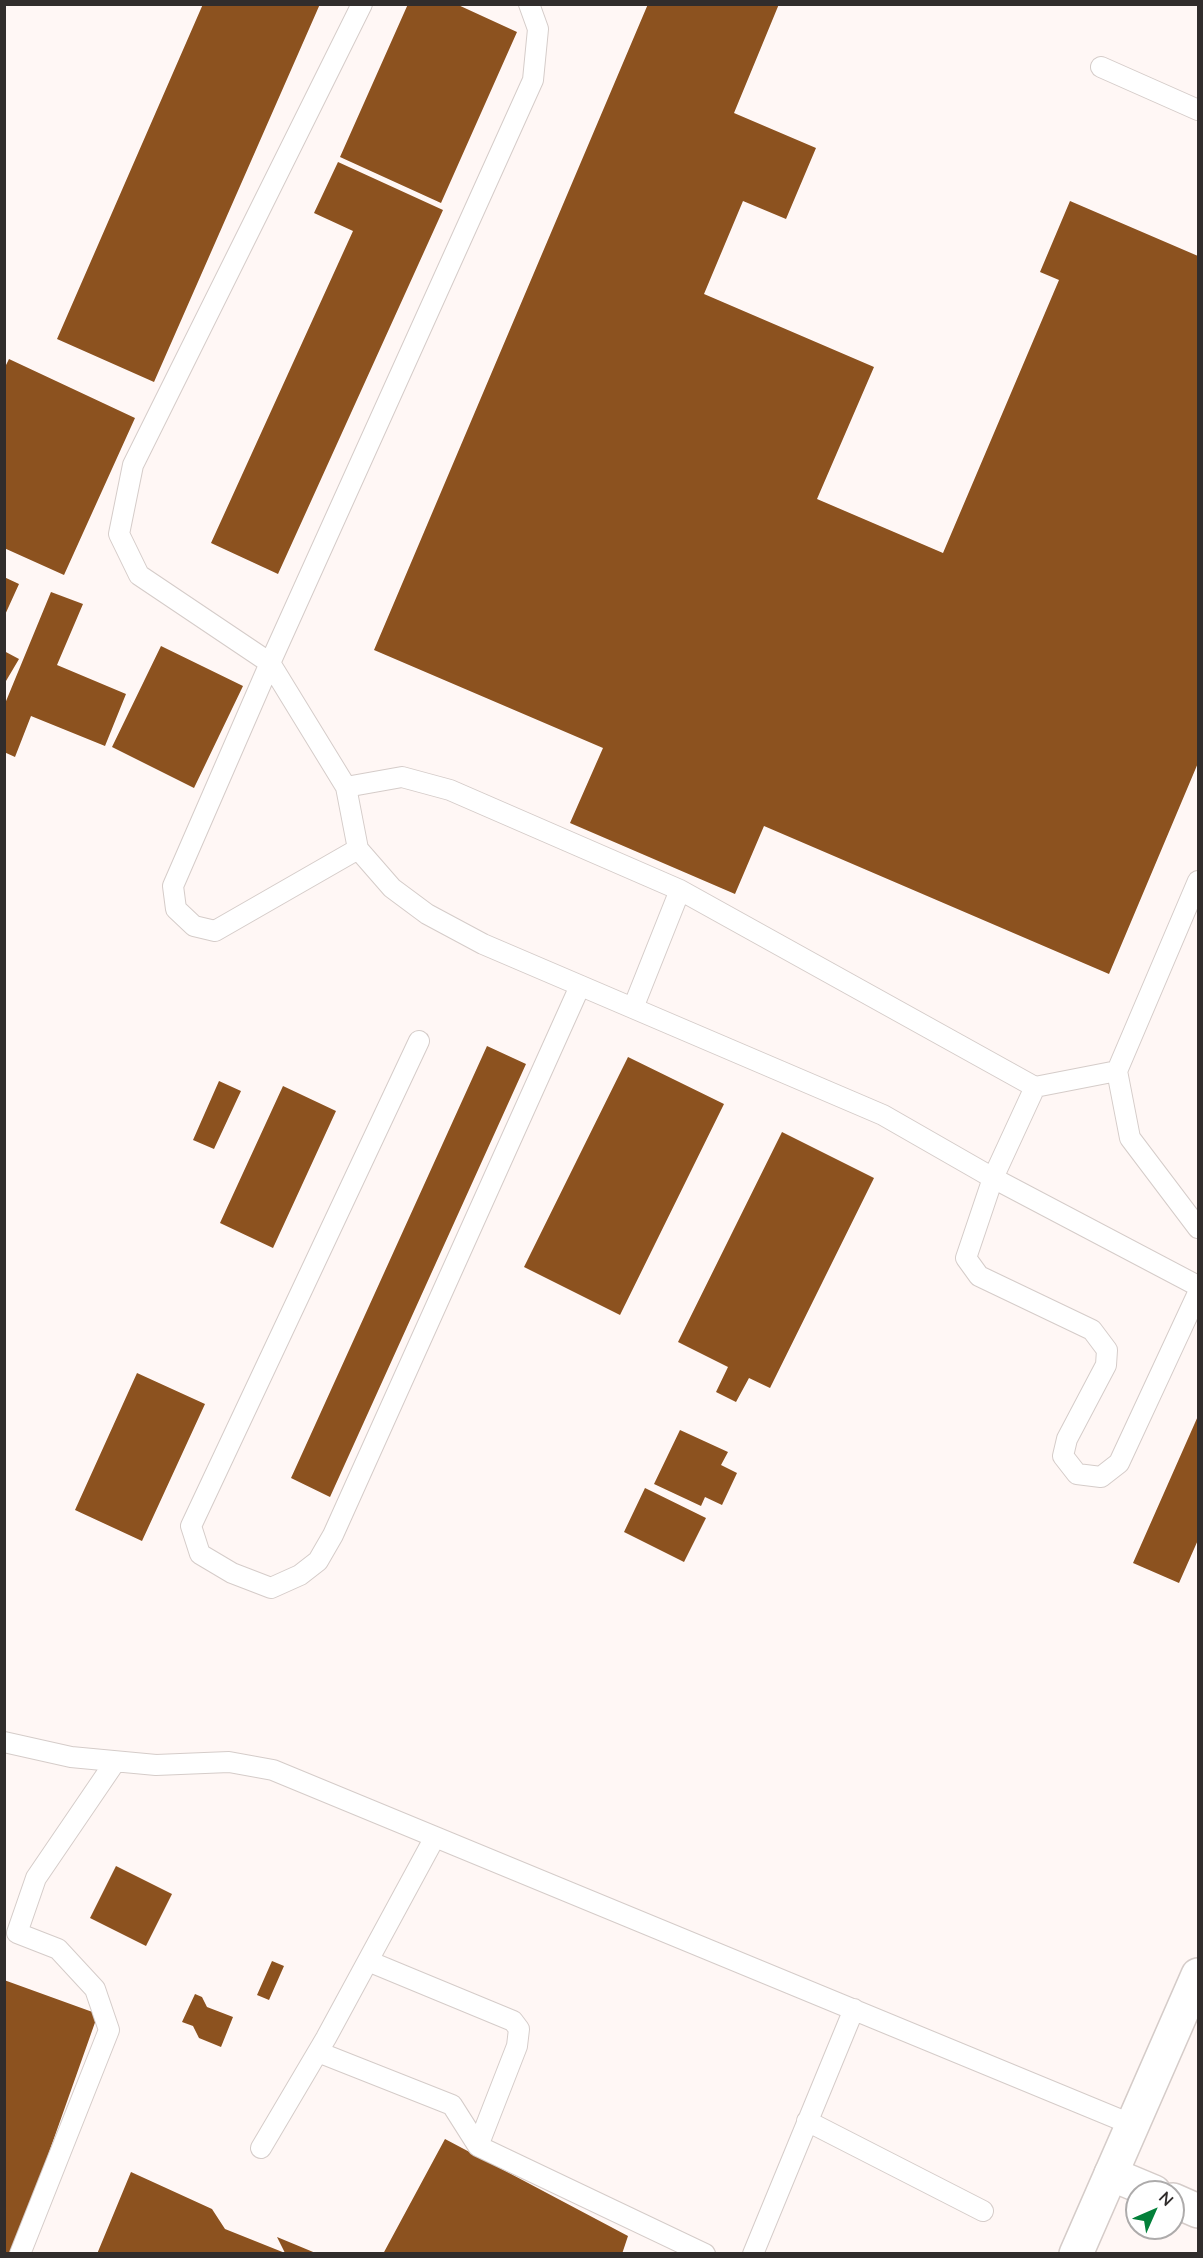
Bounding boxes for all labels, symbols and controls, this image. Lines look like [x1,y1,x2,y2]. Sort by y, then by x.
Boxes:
north arrow [1125,2180,1185,2240]
text: N [1156,2187,1178,2209]

